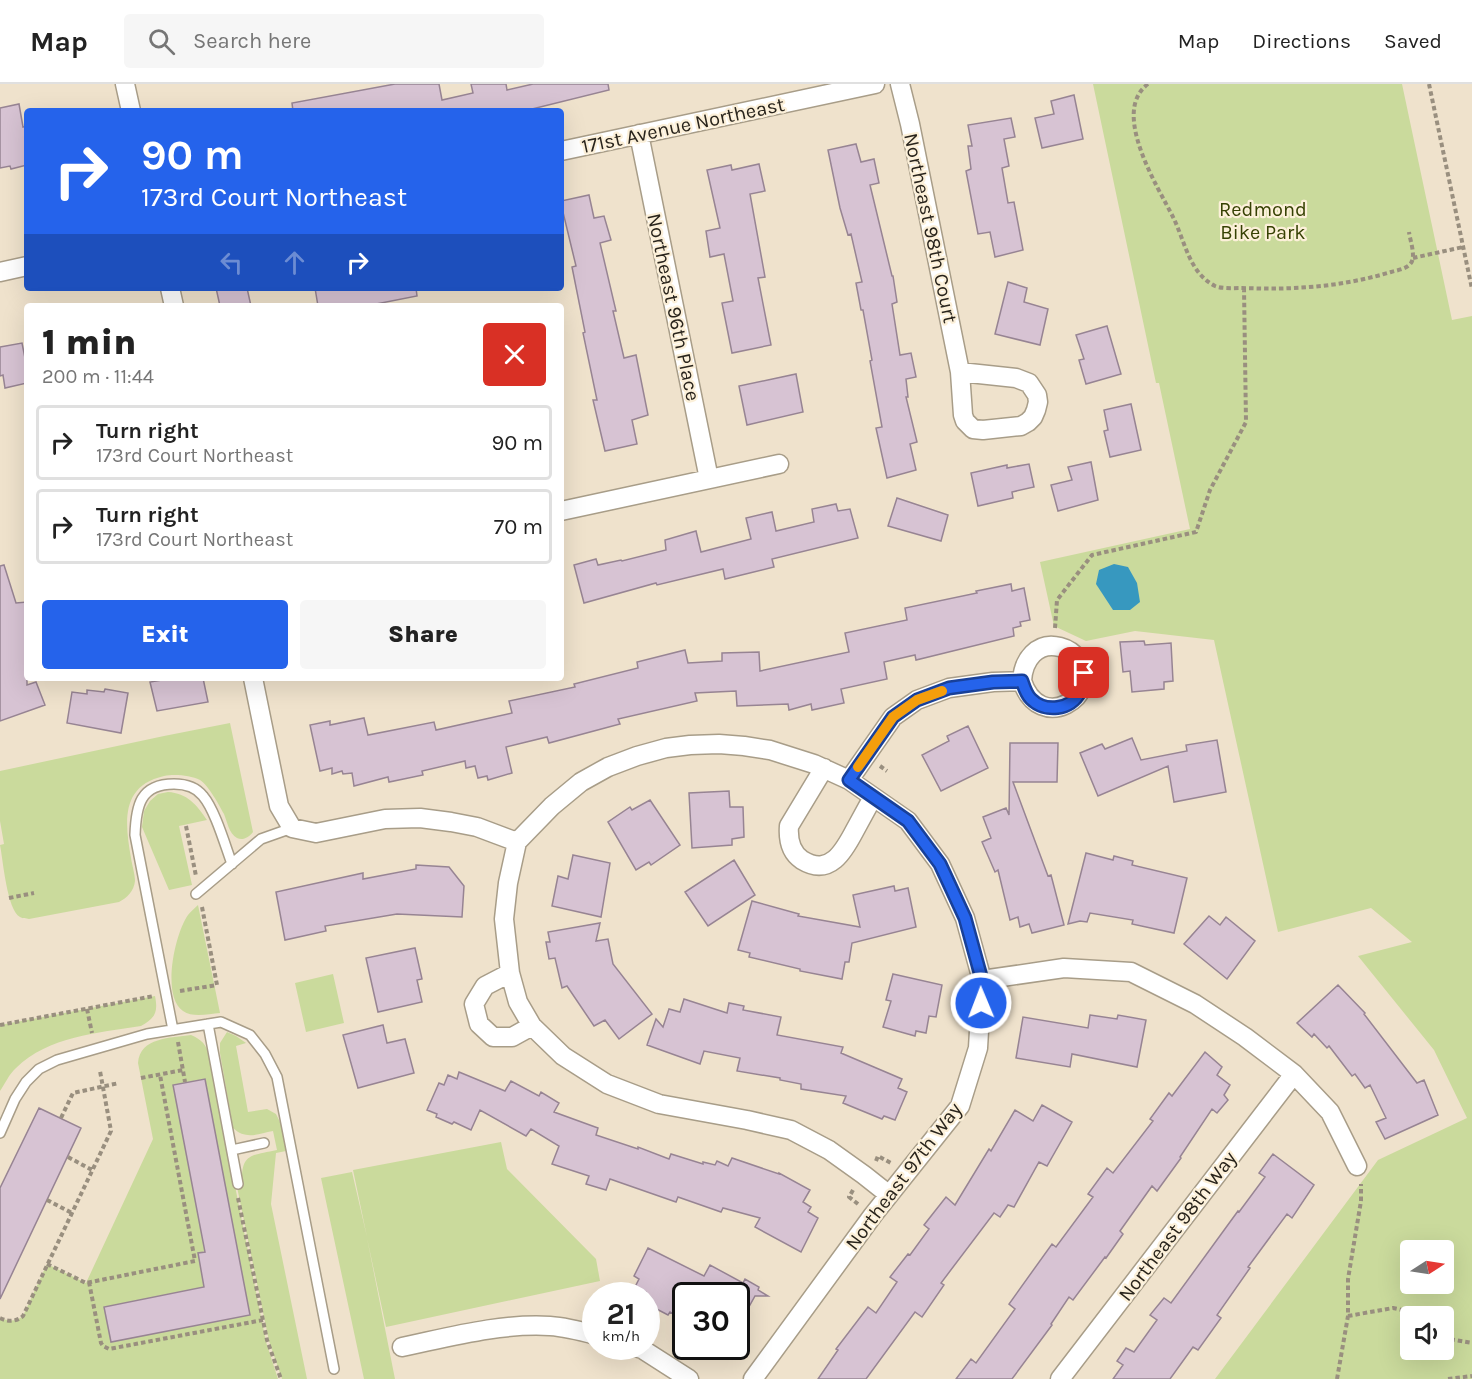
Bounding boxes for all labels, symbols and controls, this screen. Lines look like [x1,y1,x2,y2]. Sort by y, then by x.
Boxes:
search box [124,14,544,68]
text: Map [30,25,88,58]
icon: search [145,25,178,58]
text: Search here [193,28,311,54]
text: Map [1178,29,1219,53]
text: Directions [1252,29,1351,53]
text: Saved [1384,29,1442,53]
street label: 171st Avenue Northeast [580,93,787,158]
text: 90 m [141,130,244,180]
street label: Northeast 98th Court [899,131,962,326]
icon: right [42,132,120,210]
text: 173rd Court Northeast [141,181,407,213]
park label: Redmond Bike Park [1219,198,1307,244]
street label: Northeast 96th Place [642,211,705,403]
icon: left [215,246,248,279]
icon: ahead [278,246,311,279]
icon: right [341,246,374,279]
text: 1 min [42,321,136,363]
button: close [483,323,546,386]
text: 200 m · 11:44 [42,365,154,388]
text: Turn right [96,418,199,444]
icon: right [45,426,78,459]
text: 90 m [491,430,543,456]
text: 173rd Court Northeast [96,444,293,467]
text: Turn right [96,502,199,528]
icon: right [45,510,78,543]
text: 70 m [494,514,543,540]
text: 173rd Court Northeast [96,528,293,551]
button: Exit [42,600,288,669]
button: Share [300,600,546,669]
pin [1058,647,1109,698]
icon: arrive [1067,656,1100,689]
position arrow [949,971,1013,1035]
street label: Northeast 97th Way [841,1098,966,1254]
street label: Northeast 98th Way [1114,1147,1241,1306]
north arrow [1400,1240,1454,1294]
map controls [1400,1240,1454,1360]
speed limit sign: 30 [672,1282,750,1360]
text: 21 [607,1296,635,1332]
button: sound [1400,1306,1454,1360]
text: km/h [602,1327,640,1345]

